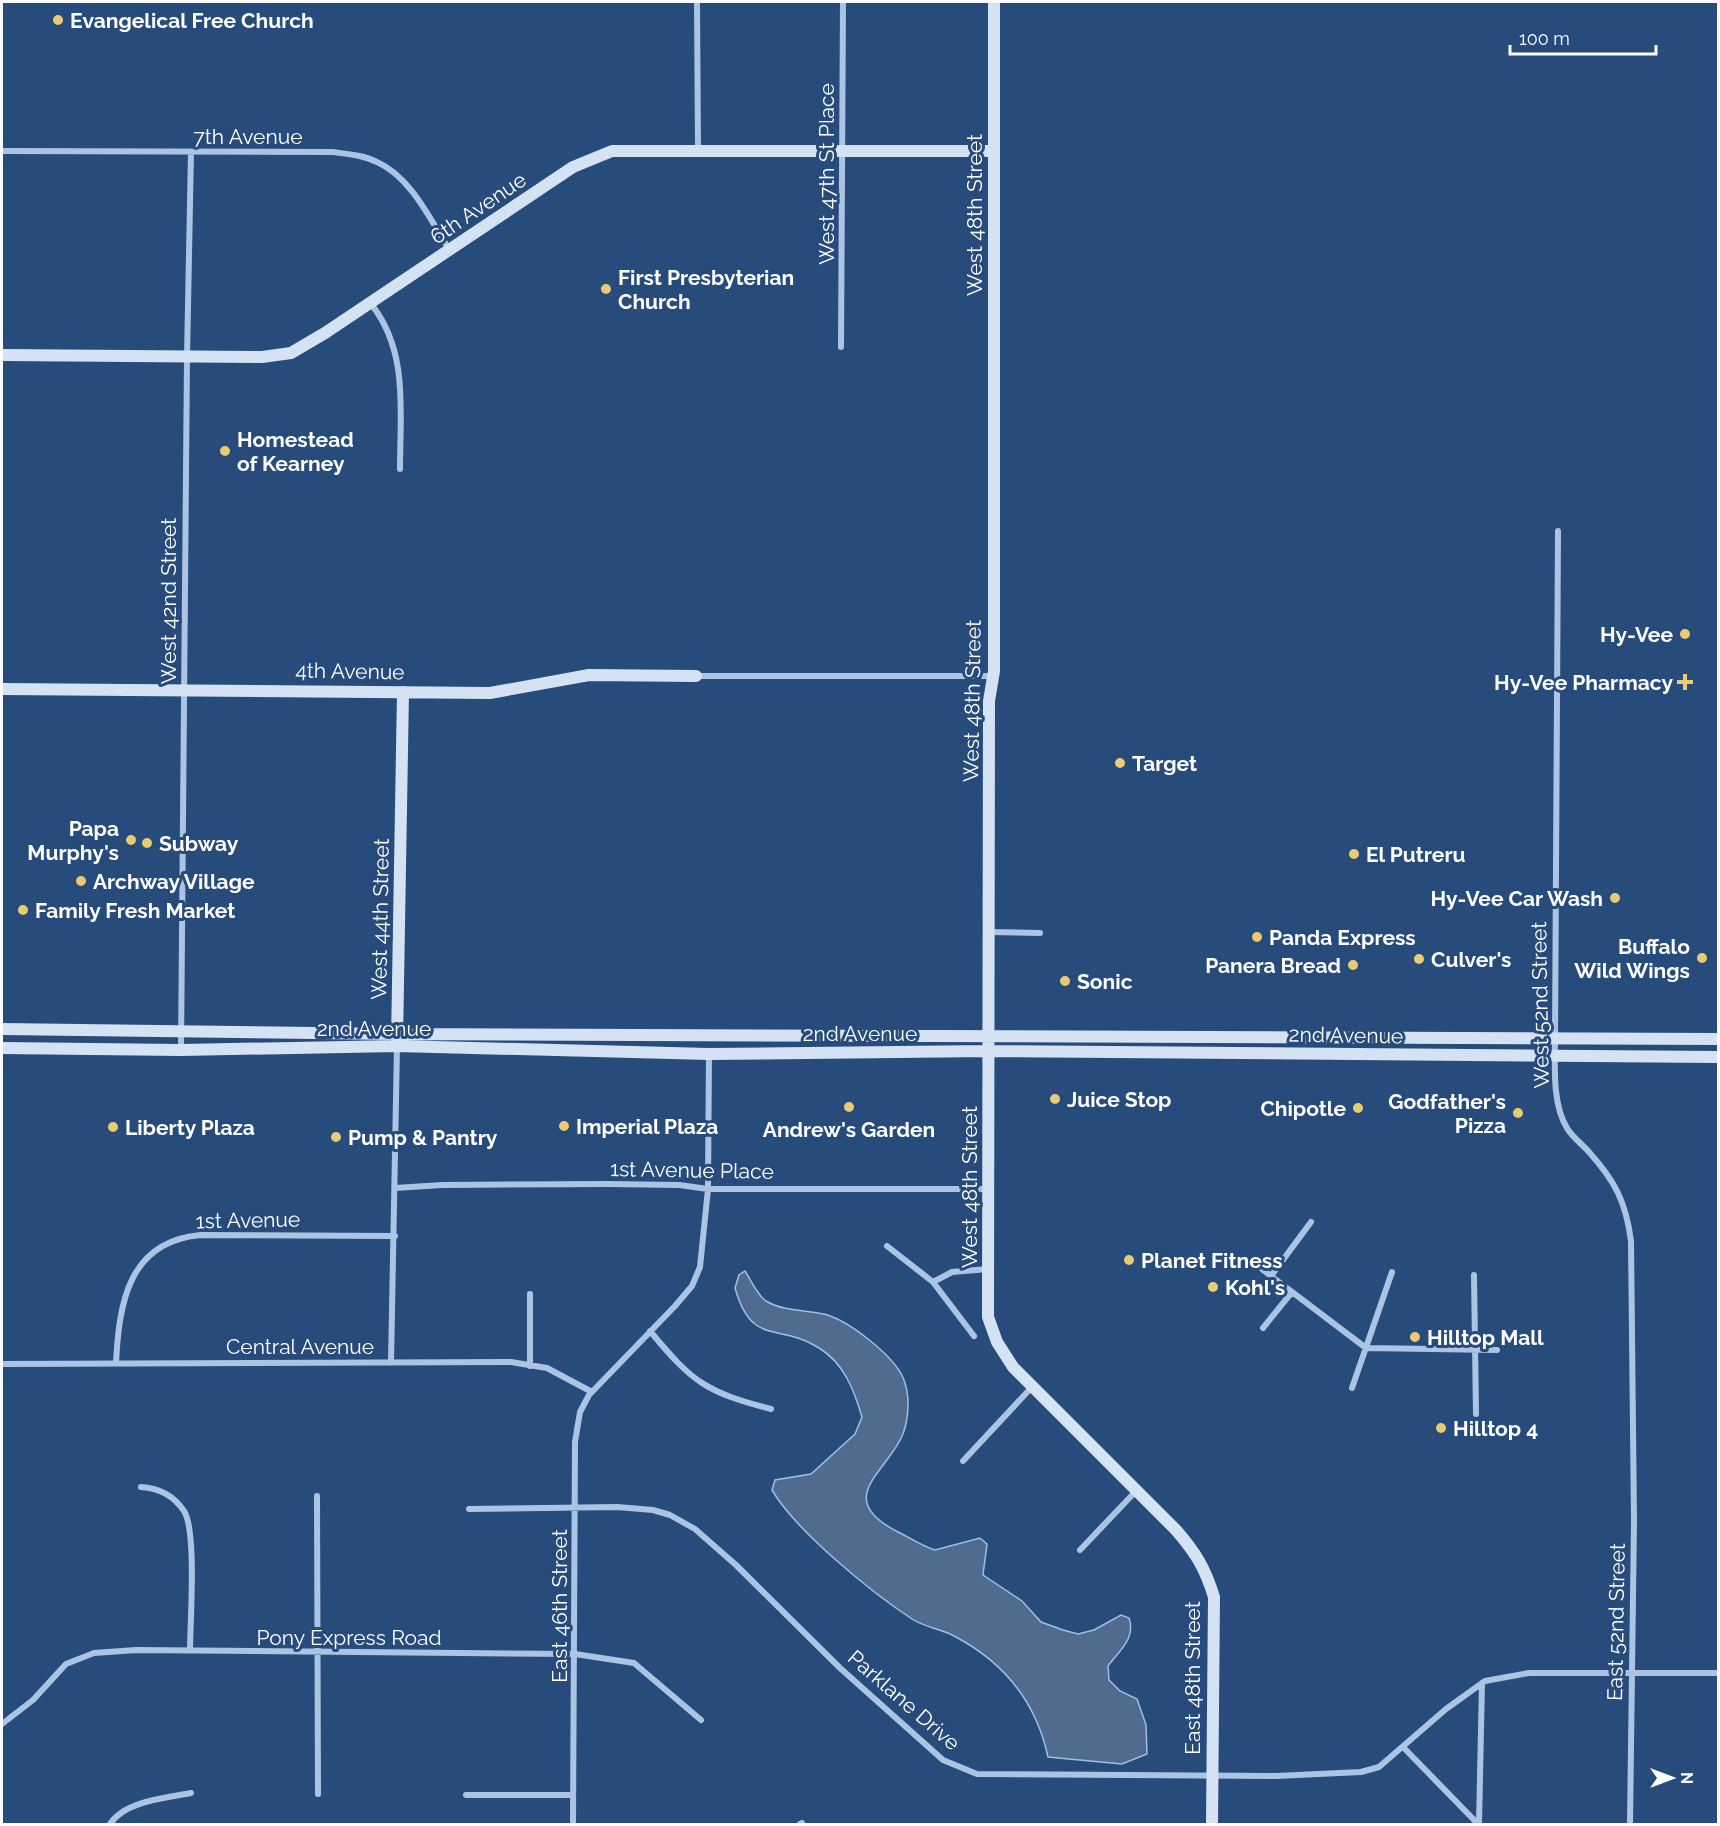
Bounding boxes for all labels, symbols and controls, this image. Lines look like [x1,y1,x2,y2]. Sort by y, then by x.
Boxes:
place label: Evangelical Free Church [70,8,314,33]
marker: Evangelical Free Church [51,13,65,27]
scale bar [1510,18,1656,56]
text: 100 m [1519,28,1570,49]
street label: West 47th St Place [814,83,839,265]
street label: 7th Avenue [194,124,302,149]
street label: West 48th Street [962,134,987,296]
street label: 6th Avenue [425,167,531,249]
place label: First Presbyterian Church [618,265,794,314]
marker: First Presbyterian Church [599,282,613,296]
place label: Homestead of Kearney [237,427,354,476]
marker: Homestead of Kearney [218,444,232,458]
street label: West 42nd Street [156,518,181,684]
street label: West 48th Street [958,620,986,782]
place label: Hy-Vee [1600,622,1673,647]
marker: Hy-Vee [1678,627,1692,641]
street label: 4th Avenue [295,658,405,684]
place label: Hy-Vee Pharmacy [1494,670,1673,695]
marker: Hy-Vee Pharmacy [1678,675,1692,689]
place label: Target [1132,751,1197,776]
marker: Target [1113,756,1127,770]
place label: Papa Murphy's [27,816,119,865]
place label: Subway [159,831,239,856]
marker: Papa Murphy's [124,833,138,847]
marker: Subway [140,836,154,850]
street label: West 44th Street [366,838,394,1000]
place label: El Putreru [1366,842,1466,867]
marker: El Putreru [1347,847,1361,861]
place label: Archway Village [93,869,255,894]
marker: Archway Village [74,874,88,888]
place label: Hy-Vee Car Wash [1430,886,1603,911]
marker: Hy-Vee Car Wash [1608,891,1622,905]
place label: Family Fresh Market [35,898,235,923]
marker: Family Fresh Market [16,903,30,917]
street label: West 52nd Street [1526,921,1554,1089]
place label: Panda Express [1269,925,1416,950]
marker: Panda Express [1250,930,1264,944]
place label: Buffalo Wild Wings [1574,934,1690,983]
place label: Culver's [1431,947,1511,972]
marker: Buffalo Wild Wings [1695,951,1709,965]
marker: Culver's [1412,952,1426,966]
place label: Panera Bread [1205,953,1341,978]
marker: Panera Bread [1346,958,1360,972]
place label: Sonic [1077,969,1133,994]
marker: Sonic [1058,974,1072,988]
street label: 2nd Avenue [317,1016,431,1041]
street label: 2nd Avenue [803,1021,917,1046]
street label: 2nd Avenue [1288,1022,1404,1048]
place label: Juice Stop [1067,1087,1171,1112]
place label: Godfather's Pizza [1388,1089,1506,1138]
marker: Juice Stop [1048,1092,1062,1106]
place label: Chipotle [1260,1096,1346,1121]
marker: Andrew's Garden [842,1100,856,1114]
marker: Chipotle [1351,1101,1365,1115]
street label: West 48th Street [957,1106,982,1268]
marker: Godfather's Pizza [1511,1106,1525,1120]
place label: Imperial Plaza [576,1114,718,1139]
place label: Liberty Plaza [125,1115,255,1140]
place label: Andrew's Garden [763,1117,935,1142]
marker: Imperial Plaza [557,1119,571,1133]
marker: Liberty Plaza [106,1120,120,1134]
place label: Pump & Pantry [348,1125,498,1150]
marker: Pump & Pantry [329,1130,343,1144]
street label: 1st Avenue Place [610,1156,774,1184]
street label: 1st Avenue [196,1207,300,1233]
place label: Planet Fitness [1141,1248,1283,1273]
marker: Planet Fitness [1122,1253,1136,1267]
place label: Kohl's [1225,1275,1285,1300]
marker: Kohl's [1206,1280,1220,1294]
place label: Hilltop Mall [1427,1325,1544,1350]
marker: Hilltop Mall [1408,1330,1422,1344]
street label: Central Avenue [226,1334,374,1359]
place label: Hilltop 4 [1453,1416,1538,1441]
marker: Hilltop 4 [1434,1421,1448,1435]
street label: East 46th Street [547,1529,572,1683]
street label: East 52nd Street [1602,1543,1630,1701]
street label: East 48th Street [1180,1601,1205,1755]
street label: Pony Express Road [256,1625,442,1650]
street label: Parklane Drive [843,1645,965,1755]
north arrow [1642,1748,1702,1808]
text: N [1677,1772,1696,1784]

